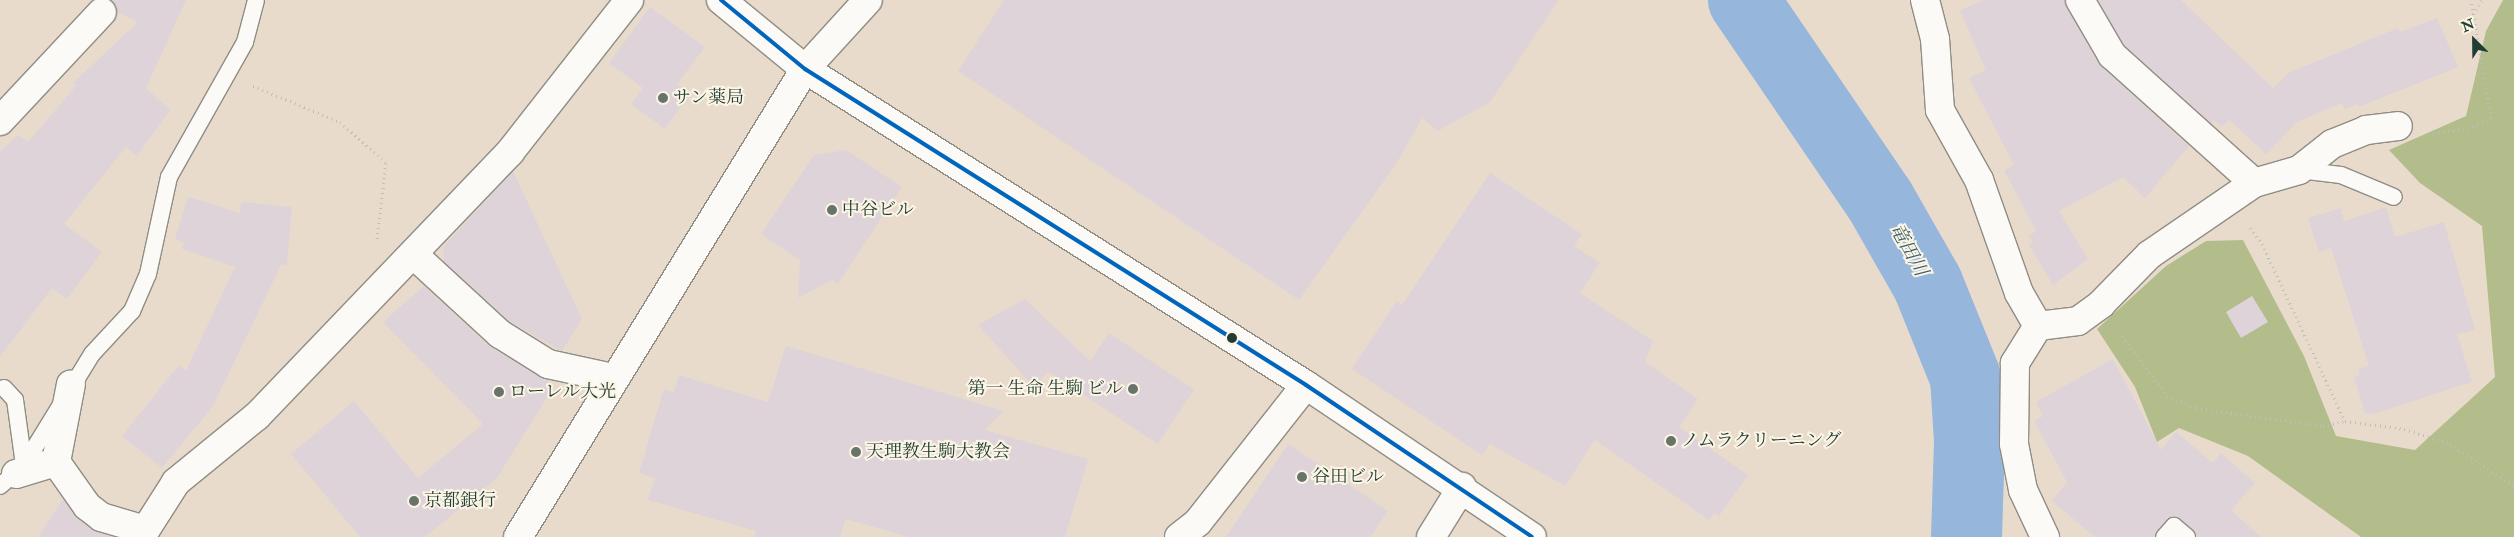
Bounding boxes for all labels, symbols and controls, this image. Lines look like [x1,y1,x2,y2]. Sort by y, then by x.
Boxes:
north arrow [2449,15,2499,65]
text: N [2459,15,2477,36]
place label: サン薬局 [673,87,745,109]
marker: サン薬局 [657,92,669,104]
place label: 中谷ビル [842,199,914,221]
marker: 中谷ビル [826,204,838,216]
water label: 竜田川 [1884,220,1932,280]
unlabelled marker [1227,333,1237,343]
place label: 第一 生命 生駒 ビル [968,378,1123,400]
place label: ローレル大光 [509,381,617,403]
marker: 第一 生命 生駒 ビル [1127,383,1139,395]
marker: ローレル大光 [493,386,505,398]
place label: ノムラクリーニング [1681,430,1843,452]
marker: ノムラクリーニング [1665,435,1677,447]
place label: 天理教生駒大教会 [866,441,1010,463]
marker: 天理教生駒大教会 [850,446,862,458]
place label: 谷田ビル [1312,466,1384,488]
marker: 谷田ビル [1296,471,1308,483]
place label: 京都銀行 [424,490,496,512]
marker: 京都銀行 [408,495,420,507]

